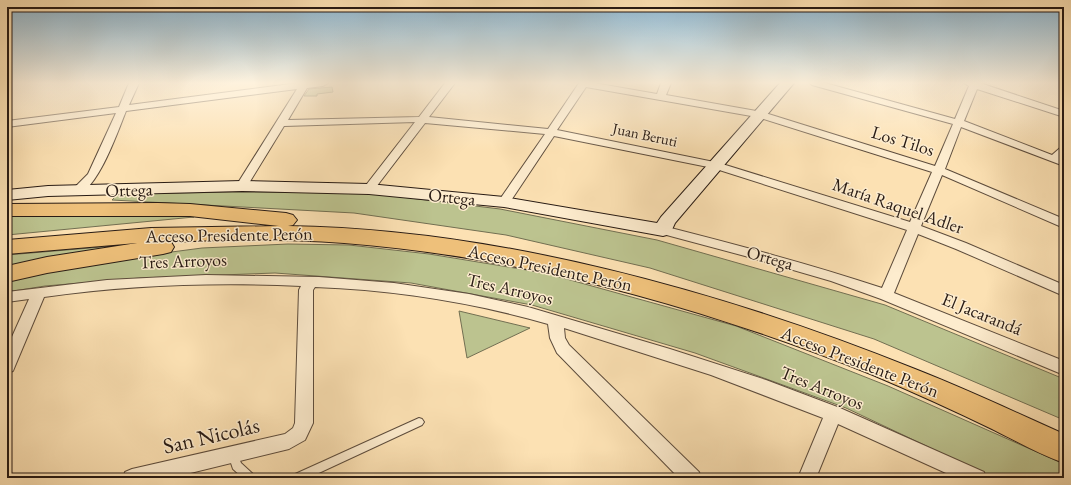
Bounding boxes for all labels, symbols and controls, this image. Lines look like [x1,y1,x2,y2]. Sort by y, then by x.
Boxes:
street label: Juan Beruti [609,118,680,151]
street label: Los Tilos [869,120,937,161]
street label: María Raquel Adler [830,172,967,239]
street label: Ortega [105,177,154,202]
street label: Ortega [427,183,478,211]
street label: Acceso Presidente Perón [144,222,313,247]
street label: Acceso Presidente Perón [465,239,635,296]
street label: Ortega [744,240,797,275]
street label: Tres Arroyos [139,247,227,274]
street label: Tres Arroyos [465,267,556,310]
street label: El Jacarandá [939,287,1026,340]
street label: Acceso Presidente Perón [777,320,943,402]
street label: Tres Arroyos [777,360,867,415]
street label: San Nicolás [160,410,262,461]

